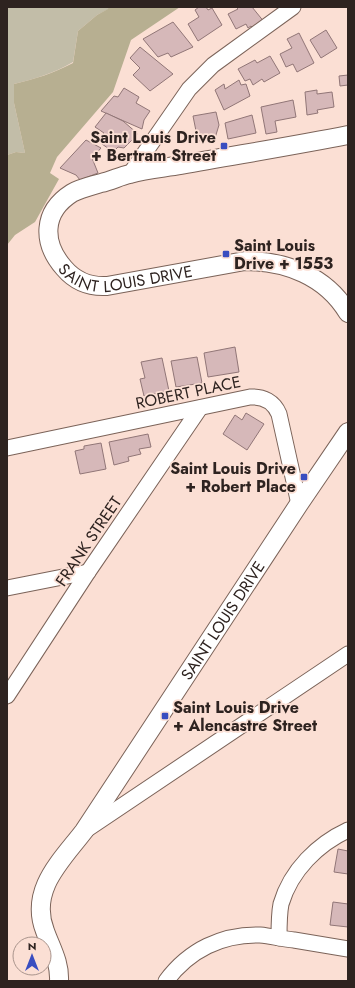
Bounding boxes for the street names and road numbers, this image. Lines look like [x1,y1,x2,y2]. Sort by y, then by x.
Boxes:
street label: SAINT LOUIS DRIVE [53,258,194,298]
street label: ROBERT PLACE [133,370,243,415]
street label: FRANK STREET [50,491,127,591]
street label: SAINT LOUIS DRIVE [175,557,270,685]

